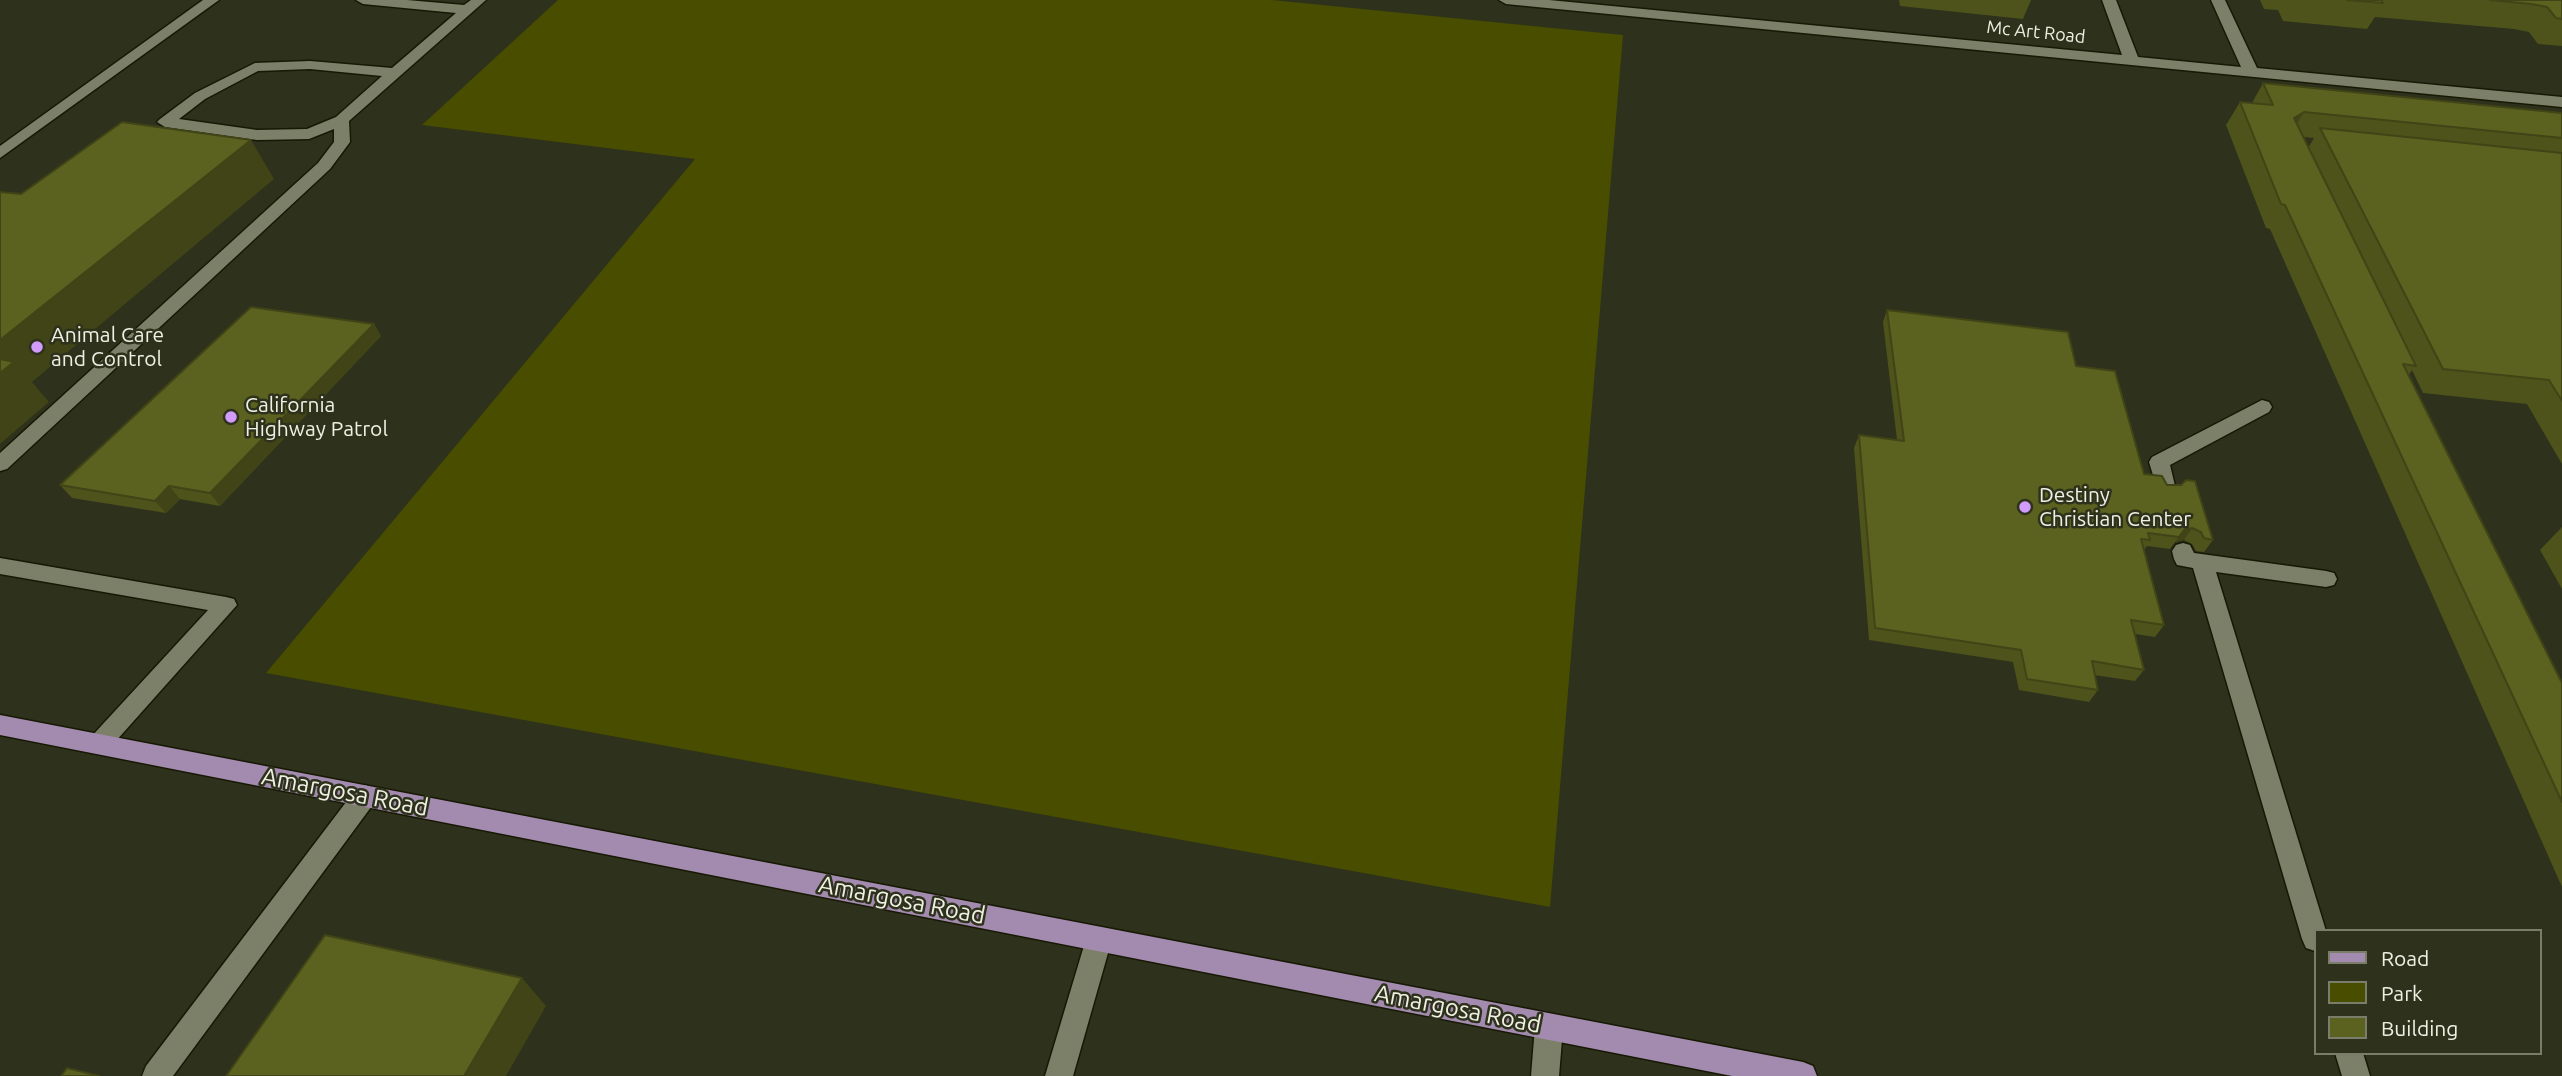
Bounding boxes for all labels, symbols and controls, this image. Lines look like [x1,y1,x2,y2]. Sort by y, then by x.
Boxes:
street label: Mc Art Road [1985,16,2087,48]
place label: Animal Care and Control [51,322,164,372]
marker: Animal Care and Control [29,339,45,355]
place label: California Highway Patrol [245,392,388,442]
marker: California Highway Patrol [223,409,239,425]
place label: Destiny Christian Center [2039,482,2191,532]
marker: Destiny Christian Center [2017,499,2033,515]
street label: Amargosa Road [259,762,431,822]
street label: Amargosa Road [816,870,988,930]
legend [2314,929,2541,1055]
text: Road [2381,946,2429,970]
street label: Amargosa Road [1372,979,1544,1039]
text: Park [2381,981,2423,1005]
text: Building [2381,1016,2458,1040]

